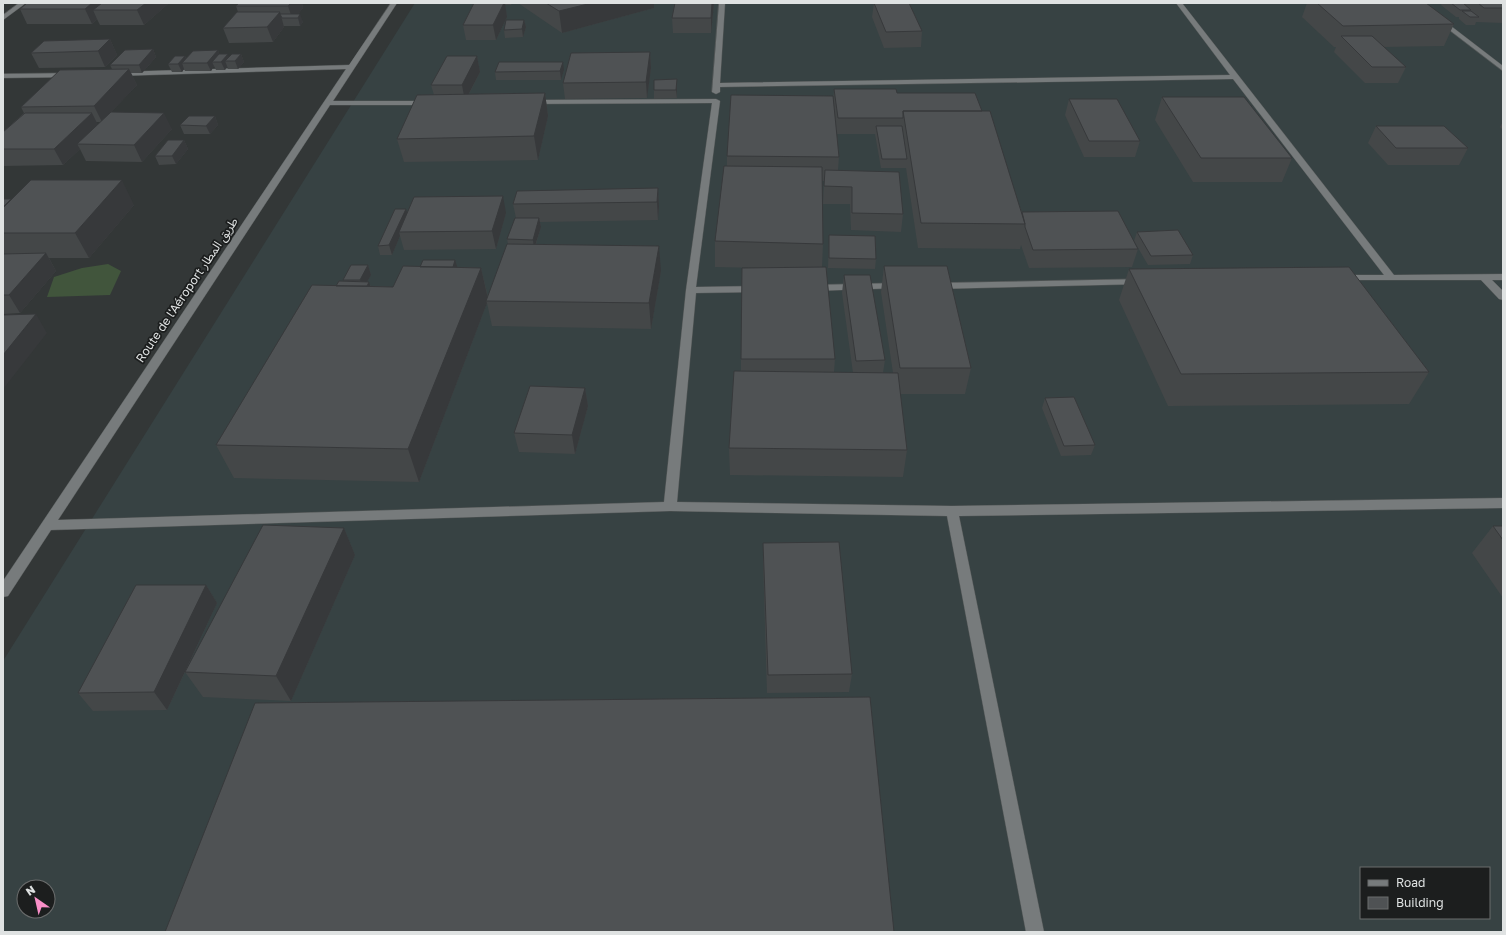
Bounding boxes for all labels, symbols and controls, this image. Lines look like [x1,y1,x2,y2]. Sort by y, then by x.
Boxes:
street label: Route de l'Aéroport طريق المطار [132,214,242,366]
legend [1360,867,1490,919]
text: Road [1396,875,1425,890]
north arrow [16,879,56,919]
text: N [23,883,37,898]
text: Building [1396,895,1444,910]

